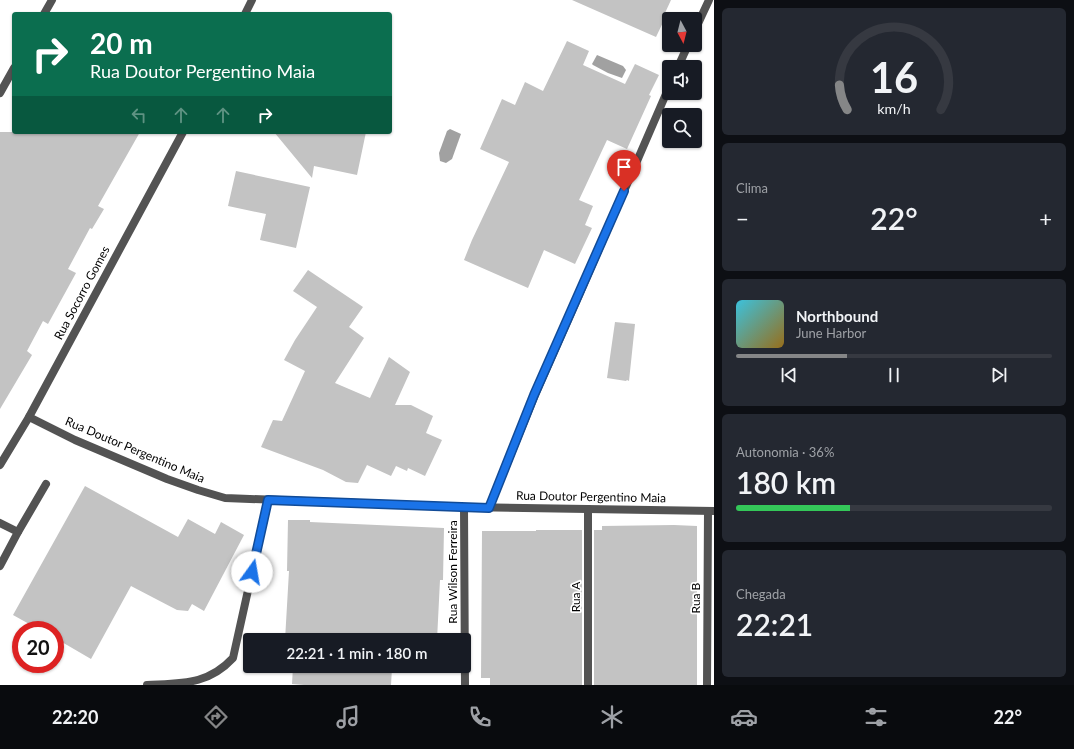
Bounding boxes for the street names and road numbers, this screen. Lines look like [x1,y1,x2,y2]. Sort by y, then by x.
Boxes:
street label: Rua Socorro Gomes [51,243,113,342]
street label: Rua Doutor Pergentino Maia [63,413,207,486]
street label: Rua Doutor Pergentino Maia [516,488,666,505]
street label: Rua Wilson Ferreira [445,520,460,624]
street label: Rua A [568,581,583,612]
street label: Rua B [688,582,703,613]

